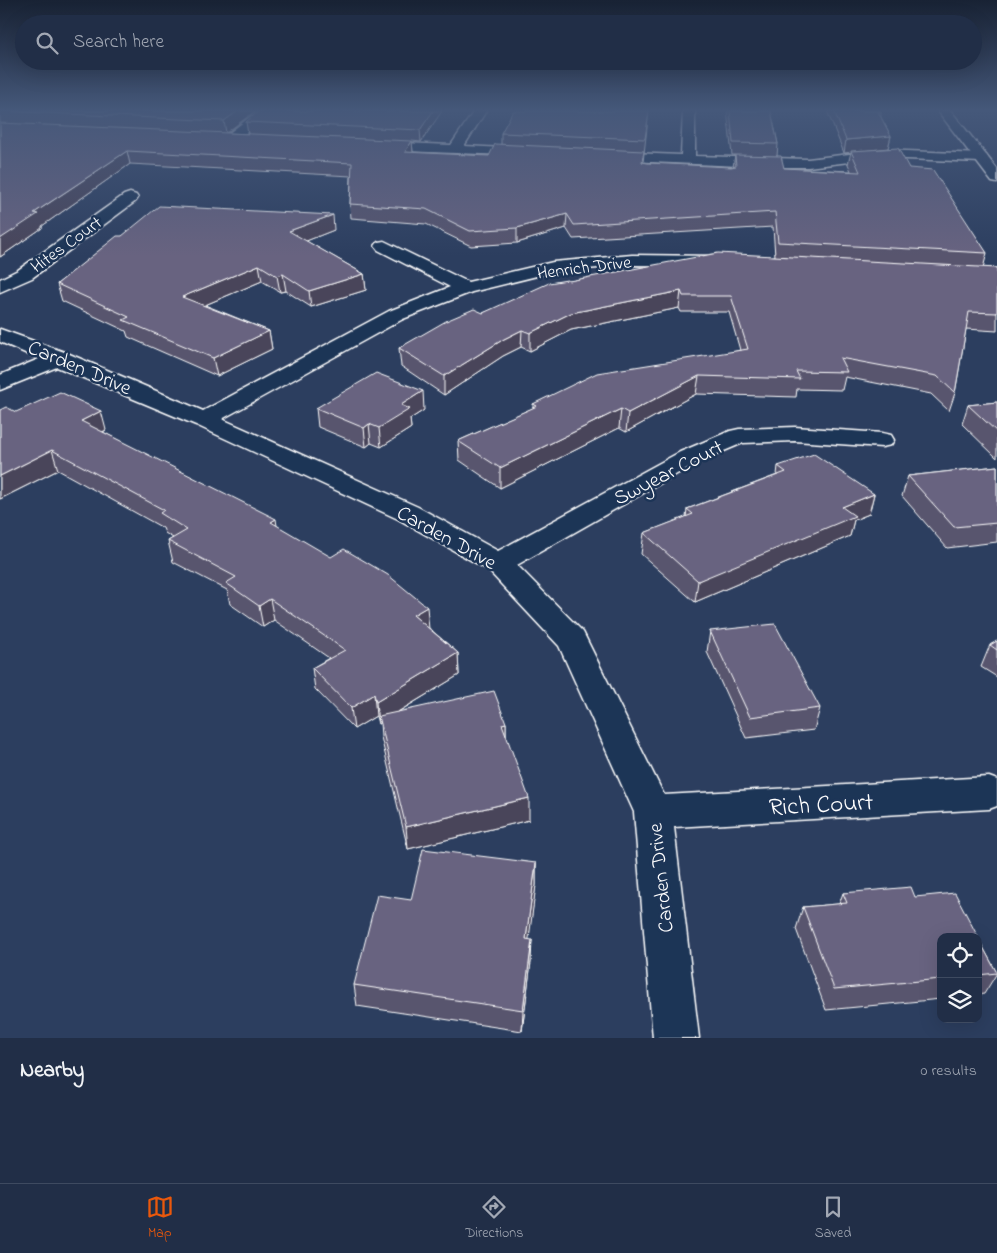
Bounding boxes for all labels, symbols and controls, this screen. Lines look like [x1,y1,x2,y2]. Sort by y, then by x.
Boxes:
search box [15,15,982,70]
icon: search [33,29,61,57]
text: Search here [73,29,164,56]
street label: Hites Court [26,211,108,280]
street label: Henrich Drive [536,250,634,288]
street label: Carden Drive [23,334,136,404]
street label: Swyear Court [609,433,730,516]
street label: Carden Drive [391,499,502,579]
street label: Rich Court [768,785,875,827]
street label: Carden Drive [641,821,683,934]
map controls [937,933,982,1023]
button: locate [937,933,982,978]
button: layers [937,978,982,1023]
text: Nearby [20,1056,84,1086]
text: 0 results [921,1059,977,1083]
tab: Map [146,1193,174,1244]
tab: Directions [465,1193,523,1244]
tab: Saved [815,1193,851,1244]

